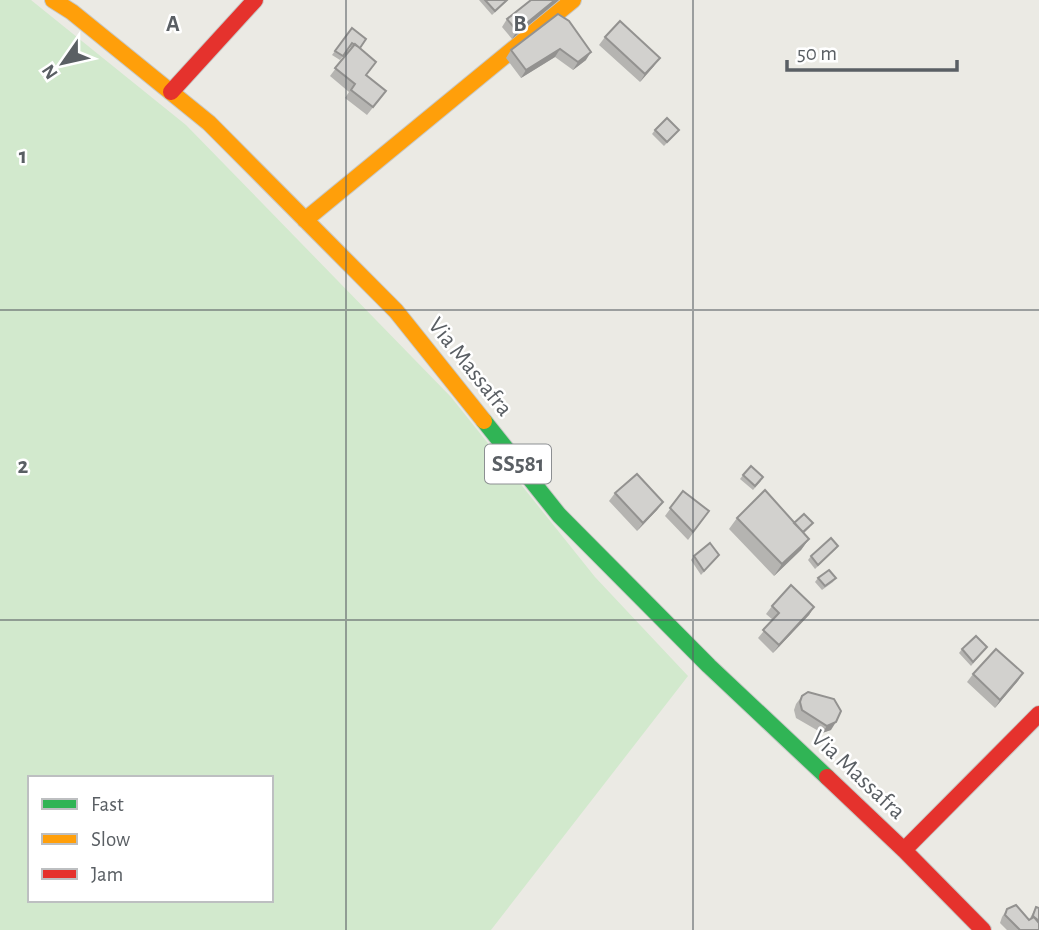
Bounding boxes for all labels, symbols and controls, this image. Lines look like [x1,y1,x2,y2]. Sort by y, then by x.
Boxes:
text: A [166,13,180,36]
text: B [513,13,527,36]
north arrow [28,28,98,98]
scale bar [787,28,957,72]
text: 50 m [797,43,837,64]
text: N [39,61,62,82]
text: 1 [19,145,27,168]
street label: Via Massafra [423,313,517,421]
road number: SS581 [485,445,551,484]
text: 2 [18,455,29,478]
street label: Via Massafra [806,726,910,824]
legend [28,776,273,902]
text: Fast [91,794,124,815]
text: Slow [91,829,130,850]
text: Jam [91,864,123,885]

